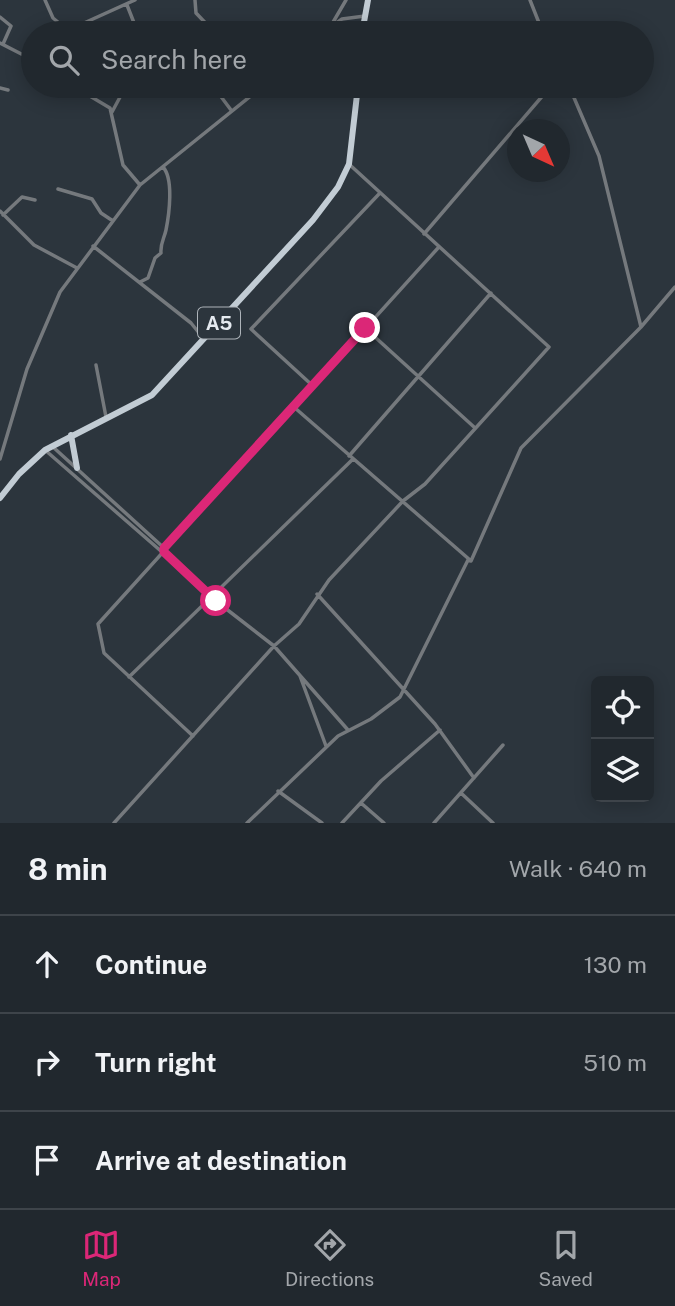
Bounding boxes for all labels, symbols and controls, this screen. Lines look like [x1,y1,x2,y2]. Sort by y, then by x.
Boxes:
search box [21,21,654,98]
icon: search [45,41,83,79]
text: Search here [101,44,247,75]
north arrow [507,119,570,182]
road number: A5 [198,308,240,338]
route end [349,312,380,343]
route start [200,585,231,616]
map controls [591,676,654,802]
button: locate [591,676,654,739]
button: layers [591,739,654,802]
text: 8 min [28,851,108,887]
text: Walk · 640 m [509,855,647,882]
icon: ahead [28,945,66,983]
text: Continue [95,949,207,980]
text: 130 m [584,951,647,978]
icon: right [28,1043,66,1081]
text: Turn right [95,1047,217,1078]
text: 510 m [583,1049,647,1076]
icon: arrive [28,1141,66,1179]
text: Arrive at destination [95,1145,347,1176]
tab: Map [82,1226,121,1290]
tab: Directions [285,1226,374,1290]
tab: Saved [539,1226,593,1290]

